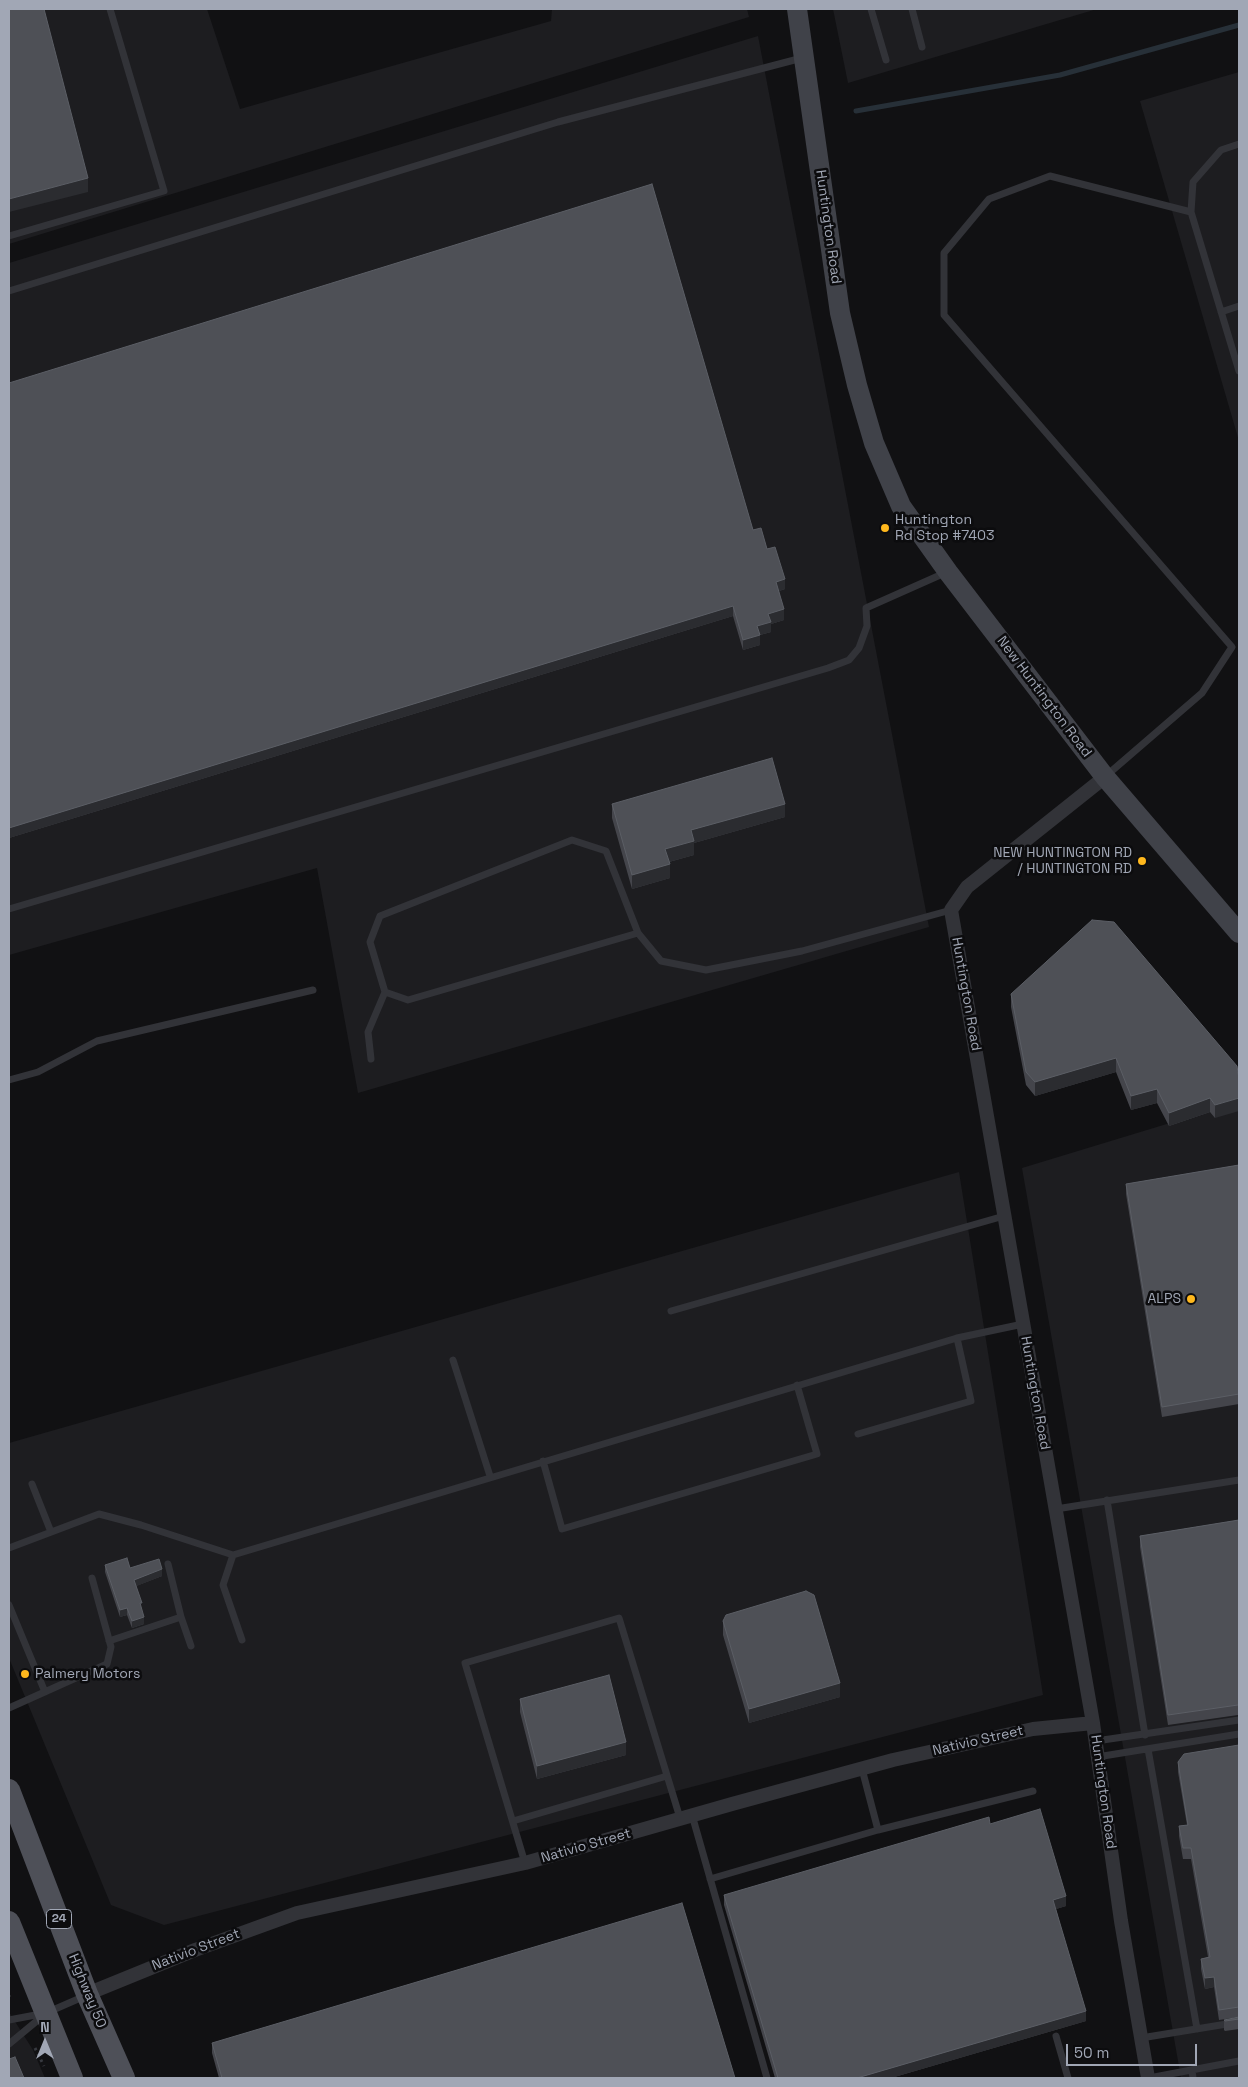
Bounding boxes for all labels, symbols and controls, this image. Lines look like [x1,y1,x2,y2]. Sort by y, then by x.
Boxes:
street label: Huntington Road [812,169,844,285]
place label: Huntington Rd Stop #7403 [895,512,995,544]
marker: Huntington Rd Stop #7403 [879,522,891,534]
street label: New Huntington Road [993,633,1095,761]
place label: NEW HUNTINGTON RD / HUNTINGTON RD [993,845,1132,878]
marker: NEW HUNTINGTON RD / HUNTINGTON RD [1136,855,1148,867]
street label: Huntington Road [948,936,984,1052]
place label: ALPS [1148,1291,1181,1307]
marker: ALPS [1185,1293,1197,1305]
street label: Huntington Road [1017,1335,1053,1451]
place label: Palmery Motors [35,1666,140,1682]
marker: Palmery Motors [19,1668,31,1680]
street label: Nativio Street [931,1722,1025,1760]
street label: Huntington Road [1087,1734,1119,1850]
street label: Nativio Street [539,1825,633,1867]
road number: 24 [46,1910,72,1928]
street label: Nativio Street [150,1926,242,1974]
street label: Highway 50 [64,1951,110,2031]
north arrow [20,2017,70,2067]
text: N [40,2018,50,2036]
scale bar [1068,2034,1199,2066]
text: 50 m [1074,2043,1109,2062]

